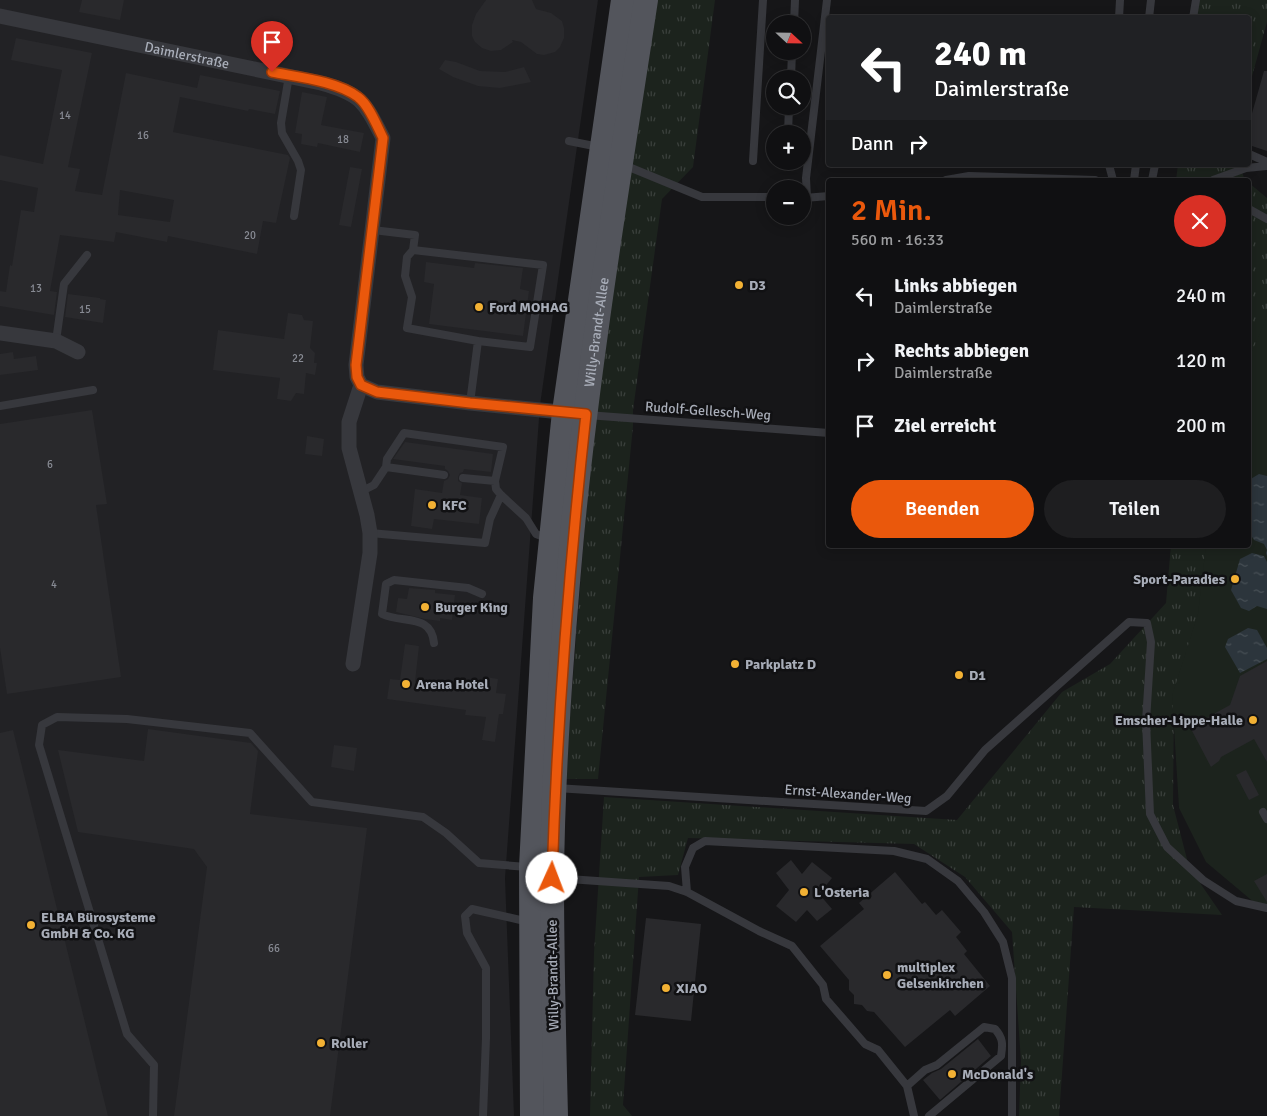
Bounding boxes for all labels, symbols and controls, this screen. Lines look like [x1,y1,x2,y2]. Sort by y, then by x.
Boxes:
north arrow [766,15,811,60]
map controls [766,15,811,225]
pin [251,21,293,72]
icon: arrive [258,28,286,56]
text: 240 m [934,32,1027,75]
icon: left [851,35,916,100]
street label: Daimlerstraße [143,38,231,72]
button: search [766,70,811,115]
text: Daimlerstraße [934,75,1069,102]
house number: 14 [59,109,71,122]
button: + [766,125,811,170]
house number: 16 [137,129,149,142]
icon: right [904,130,932,158]
text: Dann [851,132,894,156]
house number: 18 [337,133,349,146]
button: − [766,180,811,225]
text: 2 Min. [851,192,932,229]
button: close [1174,195,1226,247]
house number: 20 [244,229,256,242]
text: 560 m · 16:33 [851,230,944,250]
text: Links abbiegen [894,274,1017,298]
street label: Willy-Brandt-Allee [580,276,612,388]
place label: D3 [749,277,766,294]
marker: D3 [733,279,745,291]
house number: 13 [30,282,42,295]
icon: left [851,282,879,310]
text: 240 m [1176,284,1226,308]
text: Daimlerstraße [894,298,992,318]
place label: Ford MOHAG [489,299,568,316]
marker: Ford MOHAG [473,301,485,313]
house number: 15 [79,303,91,316]
text: Rechts abbiegen [894,339,1029,363]
icon: right [851,347,879,375]
text: 120 m [1176,349,1226,373]
house number: 22 [292,352,304,365]
text: Daimlerstraße [894,363,992,383]
street label: Rudolf-Gellesch-Weg [645,398,771,424]
icon: arrive [851,412,879,440]
text: Ziel erreicht [894,414,996,438]
text: 200 m [1176,414,1226,438]
house number: 6 [47,458,53,471]
button: Beenden [851,480,1034,538]
button: Teilen [1044,480,1226,538]
place label: KFC [442,497,467,514]
marker: KFC [426,499,438,511]
place label: Sport-Paradies [1133,571,1225,588]
marker: Sport-Paradies [1229,573,1241,585]
house number: 4 [51,578,57,591]
place label: Burger King [435,599,508,616]
marker: Burger King [419,601,431,613]
place label: Parkplatz D [745,656,816,673]
marker: Parkplatz D [729,658,741,670]
place label: D1 [969,667,986,684]
marker: D1 [953,669,965,681]
place label: Arena Hotel [416,676,489,693]
marker: Arena Hotel [400,678,412,690]
place label: Emscher-Lippe-Halle [1115,712,1243,729]
marker: Emscher-Lippe-Halle [1247,714,1259,726]
street label: Ernst-Alexander-Weg [784,781,912,807]
position arrow [525,851,577,903]
place label: L'Osteria [814,884,869,901]
marker: L'Osteria [798,886,810,898]
place label: ELBA Bürosysteme GmbH & Co. KG [41,909,156,942]
marker: ELBA Bürosysteme GmbH & Co. KG [25,919,37,931]
street label: Willy-Brandt-Allee [544,920,562,1030]
house number: 66 [268,942,280,955]
place label: multiplex Gelsenkirchen [897,959,984,992]
marker: multiplex Gelsenkirchen [881,969,893,981]
place label: XIAO [676,980,707,997]
marker: XIAO [660,982,672,994]
place label: Roller [331,1035,368,1052]
marker: Roller [315,1037,327,1049]
place label: McDonald's [962,1066,1033,1083]
marker: McDonald's [946,1068,958,1080]

